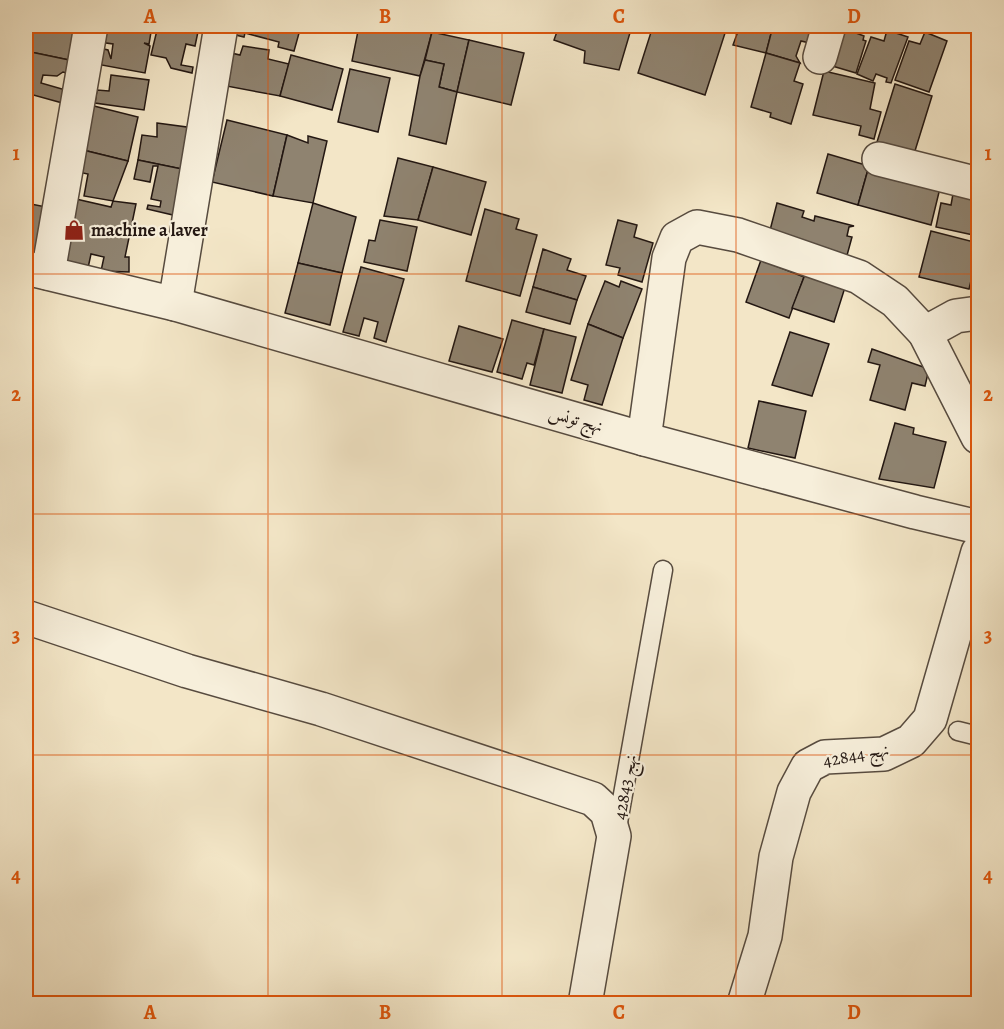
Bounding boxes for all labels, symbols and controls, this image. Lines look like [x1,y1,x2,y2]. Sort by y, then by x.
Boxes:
text: A [143,3,157,30]
text: B [379,3,391,30]
text: C [613,3,625,30]
text: D [847,3,861,30]
text: 1 [12,140,20,167]
text: 1 [984,140,992,167]
shop icon: machine a laver [62,218,86,242]
place label: machine a laver [91,218,208,242]
text: 2 [11,381,21,408]
text: 2 [983,381,993,408]
street label: نهج تونس [545,400,606,442]
text: 3 [12,622,20,649]
text: 3 [984,622,992,649]
street label: نهج 42844 [821,737,891,777]
street label: نهج 42843 [607,753,646,822]
text: 4 [11,862,21,889]
text: 4 [983,862,993,889]
text: A [143,999,157,1026]
text: B [379,999,391,1026]
text: C [613,999,625,1026]
text: D [847,999,861,1026]

